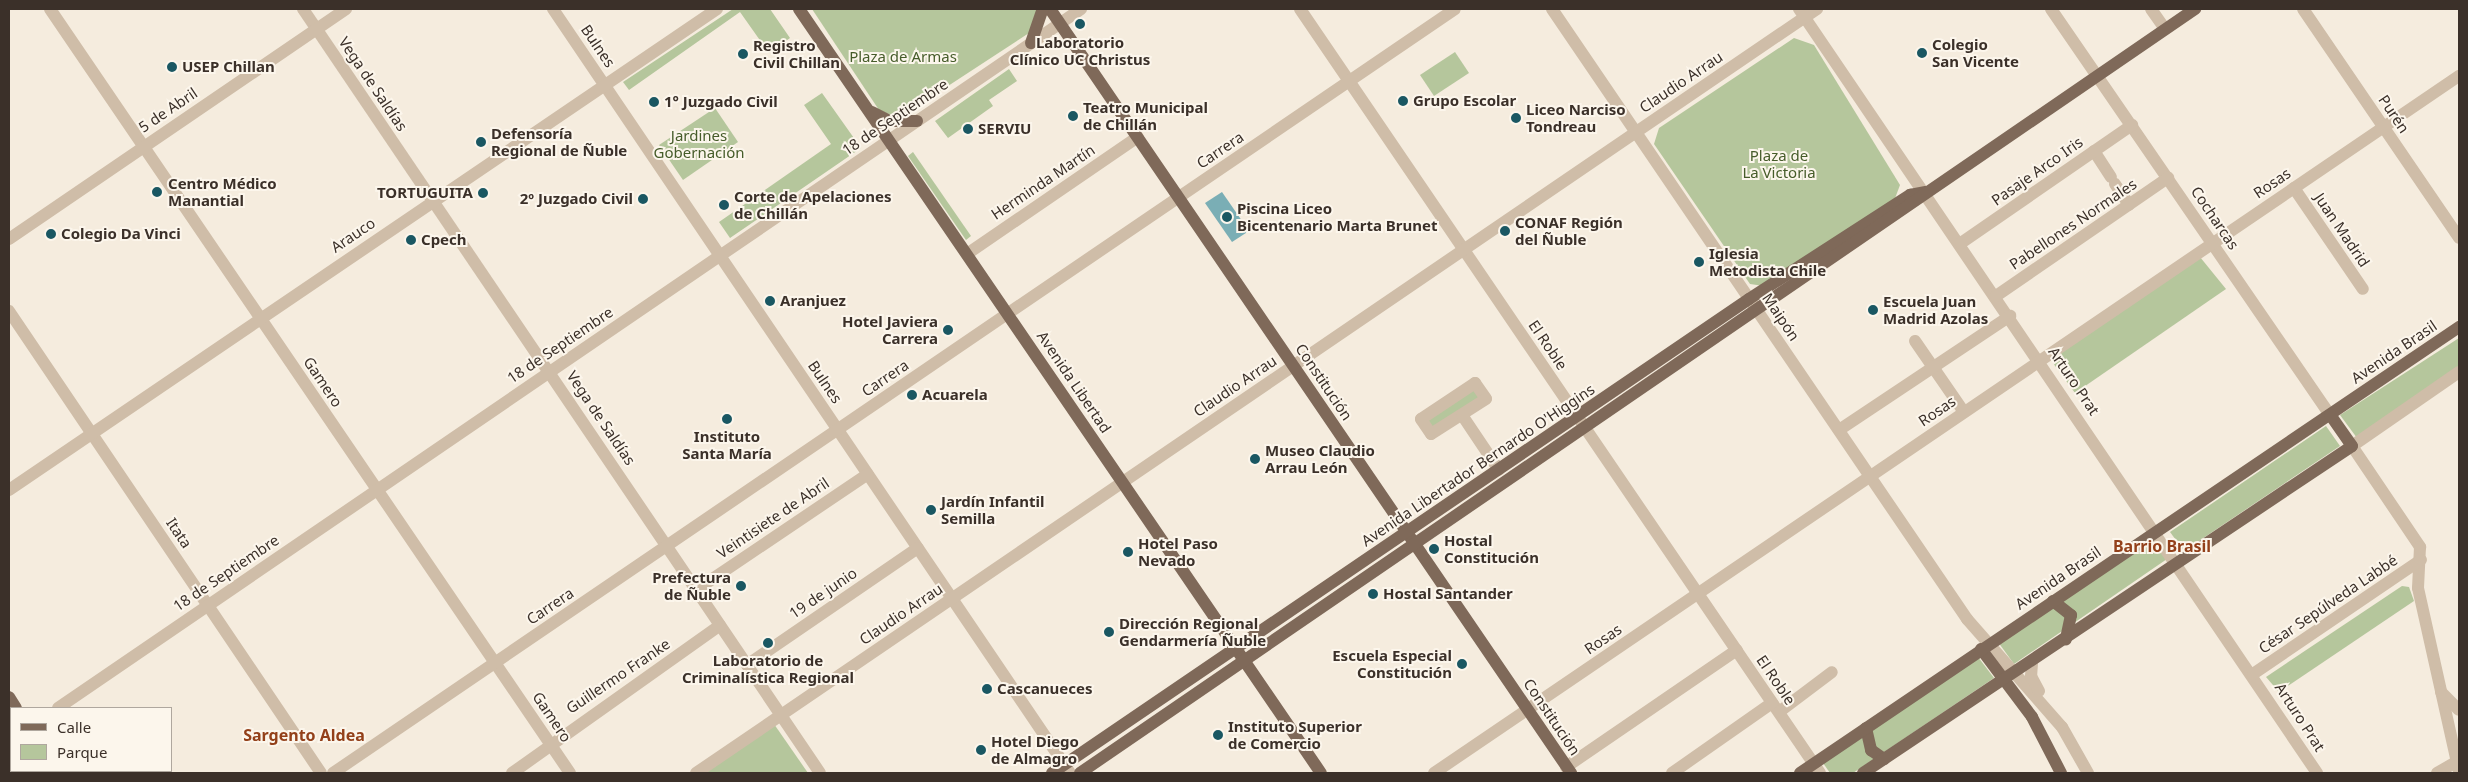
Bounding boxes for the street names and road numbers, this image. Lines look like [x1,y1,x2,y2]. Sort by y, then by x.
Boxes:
street label: Bulnes [577,21,619,71]
street label: Vega de Saldías [335,34,411,134]
street label: Claudio Arrau [1636,48,1726,116]
street label: 18 de Septiembre [839,75,951,159]
street label: 5 de Abril [135,84,201,136]
street label: Purén [2375,92,2413,136]
street label: Carrera [1193,128,1247,172]
street label: Pasaje Arco Iris [1988,133,2086,209]
street label: Herminda Martín [988,141,1098,223]
street label: Rosas [2250,164,2294,202]
street label: Pabellones Normales [2006,175,2140,273]
street label: Cocharcas [2187,183,2243,253]
street label: Juan Madrid [2311,190,2373,270]
street label: Arauco [327,214,379,256]
street label: Maipón [1759,290,1803,344]
street label: 18 de Septiembre [504,303,616,387]
street label: El Roble [1525,317,1571,373]
street label: Avenida Brasil [2348,317,2440,387]
street label: Avenida Libertad [1033,328,1115,436]
street label: Constitución [1292,340,1356,424]
street label: Arturo Prat [2045,344,2103,418]
street label: Claudio Arrau [1190,352,1280,420]
street label: Gamero [300,353,346,411]
street label: Carrera [858,356,912,400]
street label: Bulnes [804,357,846,407]
street label: Vega de Saldías [563,368,639,468]
street label: Avenida Libertador Bernardo O'Higgins [1358,380,1598,550]
street label: Rosas [1915,392,1959,430]
street label: Veintisiete de Abril [714,474,832,562]
street label: Itata [162,514,196,552]
street label: 18 de Septiembre [170,531,282,615]
street label: Avenida Brasil [2012,543,2104,613]
street label: César Sepúlveda Labbé [2255,551,2401,657]
street label: 19 de junio [786,564,860,622]
street label: Claudio Arrau [856,580,946,648]
street label: Carrera [523,584,577,628]
street label: Rosas [1581,620,1625,658]
street label: Guillermo Franke [563,635,673,717]
street label: El Roble [1753,652,1799,708]
street label: Constitución [1520,675,1584,759]
street label: Arturo Prat [2271,679,2329,755]
street label: Gamero [529,688,575,746]

